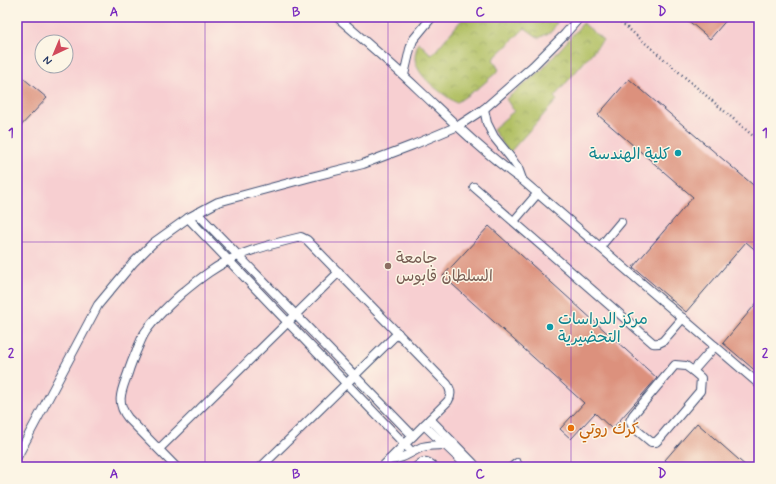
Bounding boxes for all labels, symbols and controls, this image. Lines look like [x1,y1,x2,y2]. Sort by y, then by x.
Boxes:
text: A [110,4,118,21]
text: B [292,4,301,21]
text: C [475,4,485,21]
text: D [658,4,667,21]
north arrow [34,34,74,74]
text: N [40,53,55,68]
text: 1 [8,125,14,142]
text: 1 [762,125,768,142]
place label: كلية الهندسة [589,144,670,165]
marker: كلية الهندسة [673,148,683,158]
place label: جامعة السلطان قابوس [396,248,493,287]
marker: جامعة السلطان قابوس [383,261,393,271]
place label: مركز الدراسات التحضيرية [558,309,648,348]
marker: مركز الدراسات التحضيرية [545,322,555,332]
text: 2 [8,345,15,362]
text: 2 [762,345,769,362]
place label: كرك روتي [579,419,639,443]
marker: كرك روتي [566,423,576,433]
text: A [110,466,118,483]
text: B [292,466,301,483]
text: C [475,466,485,483]
text: D [658,466,667,483]

